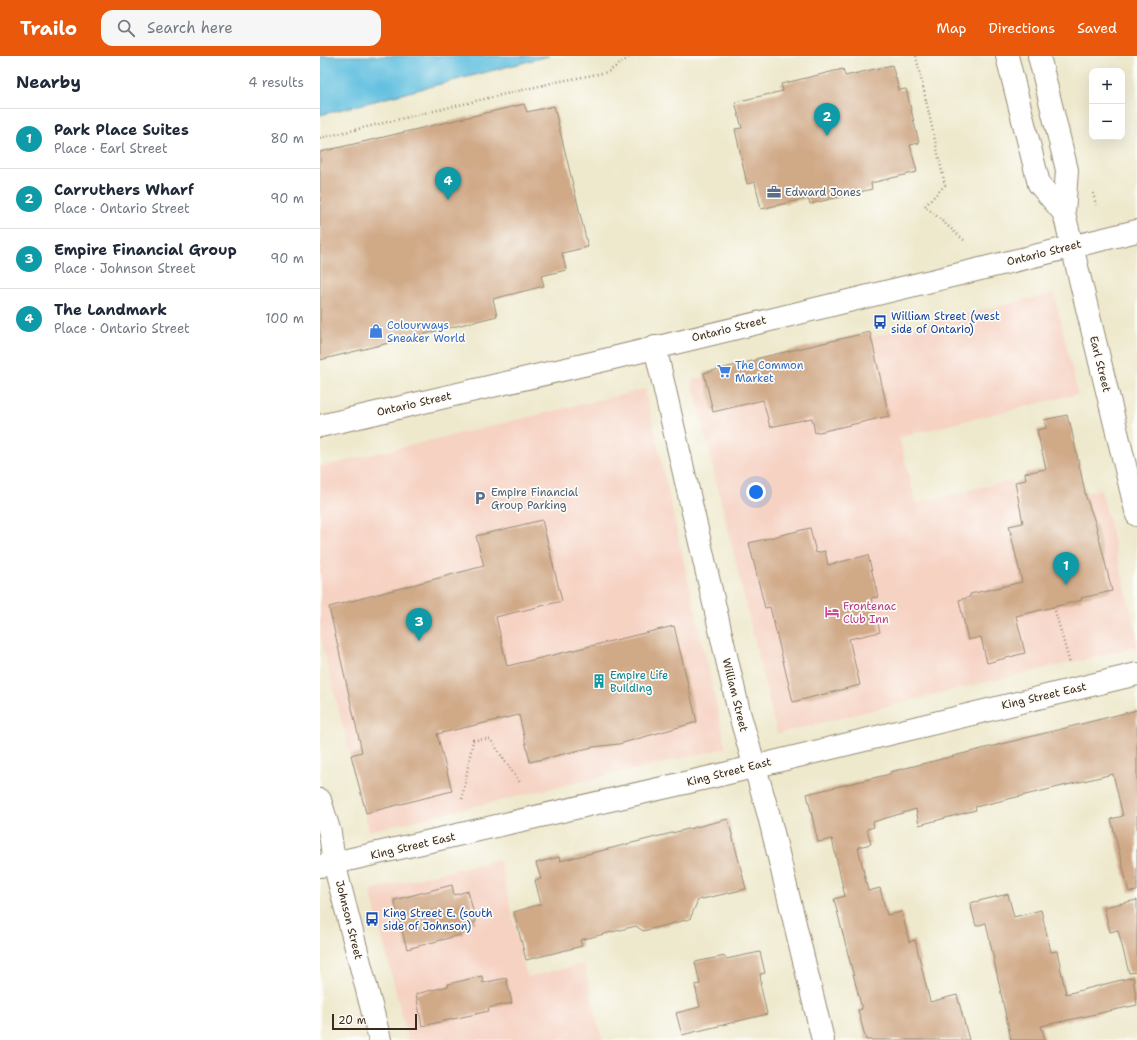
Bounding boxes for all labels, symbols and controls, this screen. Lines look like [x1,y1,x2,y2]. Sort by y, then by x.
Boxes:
search box [101,10,381,46]
text: Trailo [20,16,77,41]
icon: search [115,17,137,39]
text: Search here [147,18,233,38]
text: Map [937,19,967,37]
text: Directions [989,19,1055,37]
text: Saved [1077,19,1117,37]
map controls [1089,68,1125,140]
button: + [1089,68,1125,104]
text: Nearby [16,71,81,93]
text: 4 results [248,74,304,91]
pin: 2 [814,103,840,136]
button: − [1089,104,1125,140]
text: Park Place Suites [54,120,189,140]
text: 1 [26,130,32,147]
text: 80 m [270,130,304,147]
text: Place · Earl Street [54,140,168,157]
pin: 4 [435,167,461,200]
text: Carruthers Wharf [54,180,194,200]
office icon: Edward Jones [766,184,782,200]
place label: Edward Jones [785,185,861,200]
text: 2 [24,190,34,207]
text: 90 m [270,190,304,207]
text: Place · Ontario Street [54,200,190,217]
street label: Ontario Street [1005,236,1083,270]
text: Empire Financial Group [54,240,237,260]
text: 3 [24,250,34,267]
text: 90 m [270,250,304,267]
text: Place · Johnson Street [54,260,196,277]
text: The Landmark [54,300,167,320]
place label: William Street (west side of Ontario) [891,309,1000,337]
text: 4 [24,310,34,327]
text: 100 m [265,310,304,327]
street label: Ontario Street [690,312,768,346]
bus stop icon: William Street (west side of Ontario) [872,314,888,330]
place label: Colourways Sneaker World [387,318,465,346]
text: Place · Ontario Street [54,320,190,337]
shop icon: Colourways Sneaker World [368,323,384,339]
street label: Earl Street [1086,334,1114,394]
place label: The Common Market [735,358,804,386]
supermarket icon: The Common Market [716,363,732,379]
street label: Ontario Street [375,388,453,420]
your location [746,482,766,502]
place label: Empire Financial Group Parking [491,485,579,513]
parking icon: Empire Financial Group Parking [472,490,488,506]
pin: 1 [1053,552,1079,585]
place label: Frontenac Club Inn [843,599,897,627]
hotel icon: Frontenac Club Inn [824,604,840,620]
pin: 3 [406,608,432,641]
street label: William Street [719,657,751,734]
place label: Empire Life Building [610,668,668,696]
building icon: Empire Life Building [591,673,607,689]
street label: King Street East [1000,679,1088,713]
street label: King Street East [685,754,773,790]
street label: King Street East [369,829,457,863]
street label: Johnson Street [332,879,366,961]
place label: King Street E. (south side of Johnson) [383,906,493,934]
bus stop icon: King Street E. (south side of Johnson) [364,911,380,927]
scale bar [332,1012,417,1031]
text: 20 m [338,1013,366,1028]

